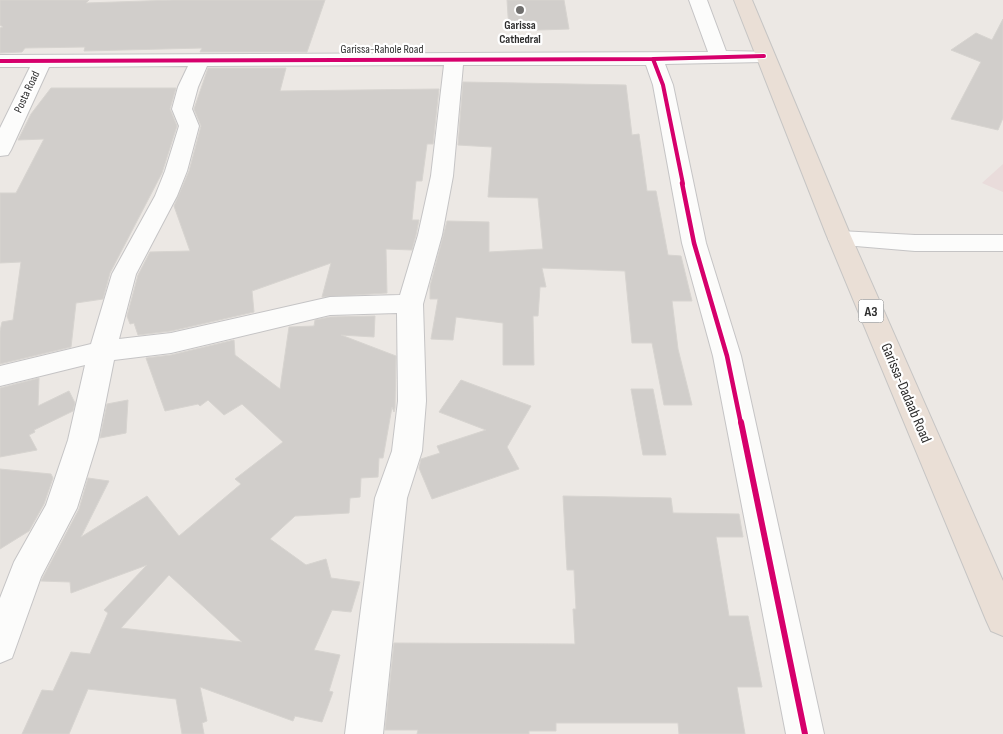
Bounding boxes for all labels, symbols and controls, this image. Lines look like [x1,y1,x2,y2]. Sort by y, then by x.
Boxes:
marker: Garissa Cathedral [514,4,526,16]
place label: Garissa Cathedral [499,18,541,47]
street label: Garissa-Rahole Road [341,42,423,57]
street label: Posta Road [11,69,43,115]
road number: A3 [858,300,884,322]
street label: Garissa-Dadaab Road [876,340,936,446]

